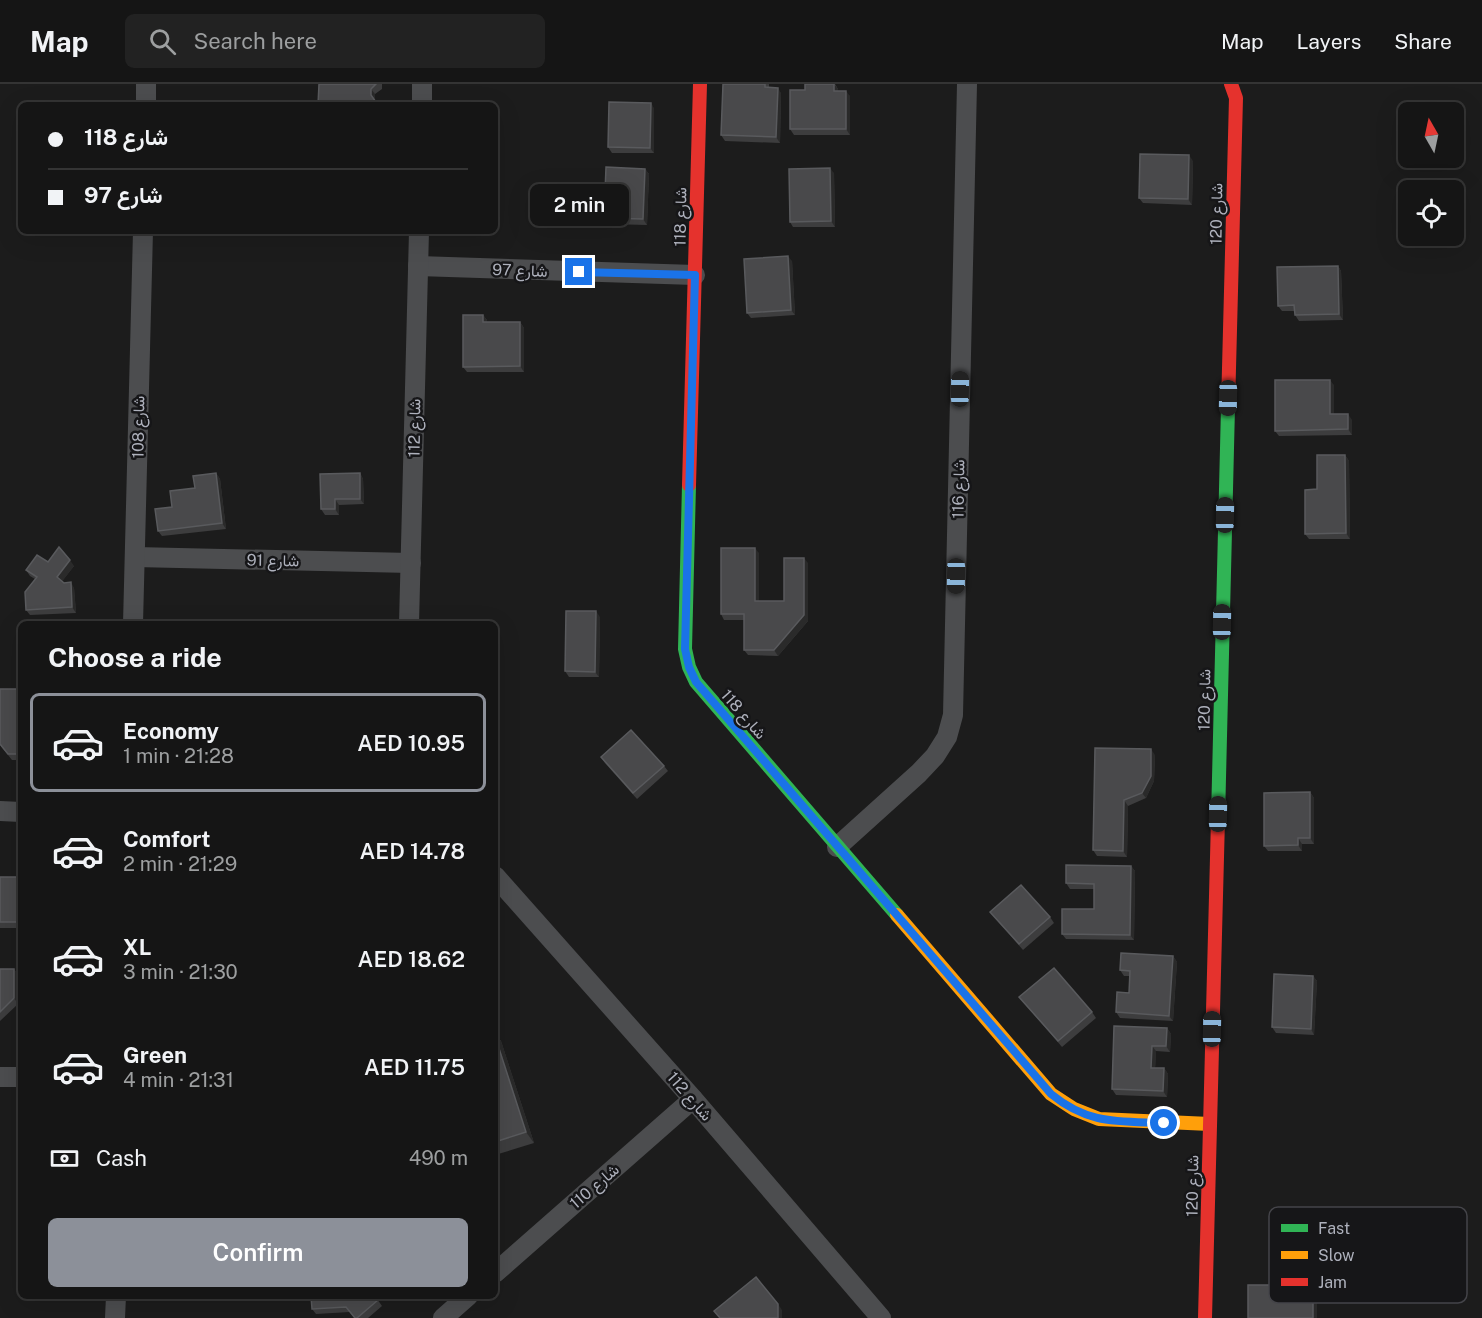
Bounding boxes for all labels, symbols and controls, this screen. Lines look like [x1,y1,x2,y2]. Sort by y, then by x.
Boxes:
search box [125,14,545,68]
text: Map [30,25,89,58]
icon: search [146,25,179,58]
text: Search here [194,28,317,54]
text: Map [1221,29,1264,54]
text: Layers [1297,29,1361,54]
text: Share [1394,29,1452,54]
north arrow [1398,102,1464,168]
map controls [1398,102,1464,246]
text: شارع 118 [84,124,168,150]
button: locate [1398,180,1464,246]
text: شارع 97 [84,182,163,208]
street label: شارع 120 [1206,183,1229,245]
callout: 2 min [530,185,628,227]
street label: شارع 118 [670,187,693,247]
text: 2 min [554,193,605,217]
route end [565,258,592,285]
street label: شارع 97 [492,260,548,283]
car [951,371,969,407]
car [1219,380,1237,416]
street label: شارع 108 [128,396,151,459]
street label: شارع 112 [404,399,427,458]
street label: شارع 116 [948,459,971,519]
car [1216,497,1234,533]
street label: شارع 91 [246,551,299,572]
car [947,558,965,594]
car [1213,604,1231,640]
text: Choose a ride [48,641,222,673]
street label: شارع 120 [1194,669,1217,731]
street label: شارع 118 [715,686,770,744]
icon: car [51,716,105,770]
text: Economy [123,718,219,744]
text: AED 10.95 [357,730,465,756]
text: 1 min · 21:28 [123,744,234,768]
car [1209,796,1227,832]
icon: car [51,824,105,878]
text: Comfort [123,826,210,852]
text: AED 14.78 [359,838,465,864]
text: 2 min · 21:29 [123,852,237,876]
icon: car [51,932,105,986]
text: XL [123,934,151,960]
text: AED 18.62 [358,946,465,972]
text: 3 min · 21:30 [123,960,238,984]
car [1203,1011,1221,1047]
icon: car [51,1040,105,1094]
text: Green [123,1042,187,1068]
text: AED 11.75 [364,1054,465,1080]
text: 4 min · 21:31 [123,1068,234,1092]
street label: شارع 112 [662,1068,716,1126]
route start [1150,1109,1177,1136]
icon: cash [48,1142,81,1175]
text: Cash [96,1145,147,1171]
text: 490 m [409,1146,468,1170]
street label: شارع 120 [1182,1155,1205,1217]
street label: شارع 110 [566,1160,624,1214]
legend [1269,1207,1467,1303]
button: Confirm [48,1218,468,1287]
text: Fast [1318,1219,1350,1238]
text: Slow [1318,1246,1355,1265]
text: Jam [1318,1273,1347,1292]

